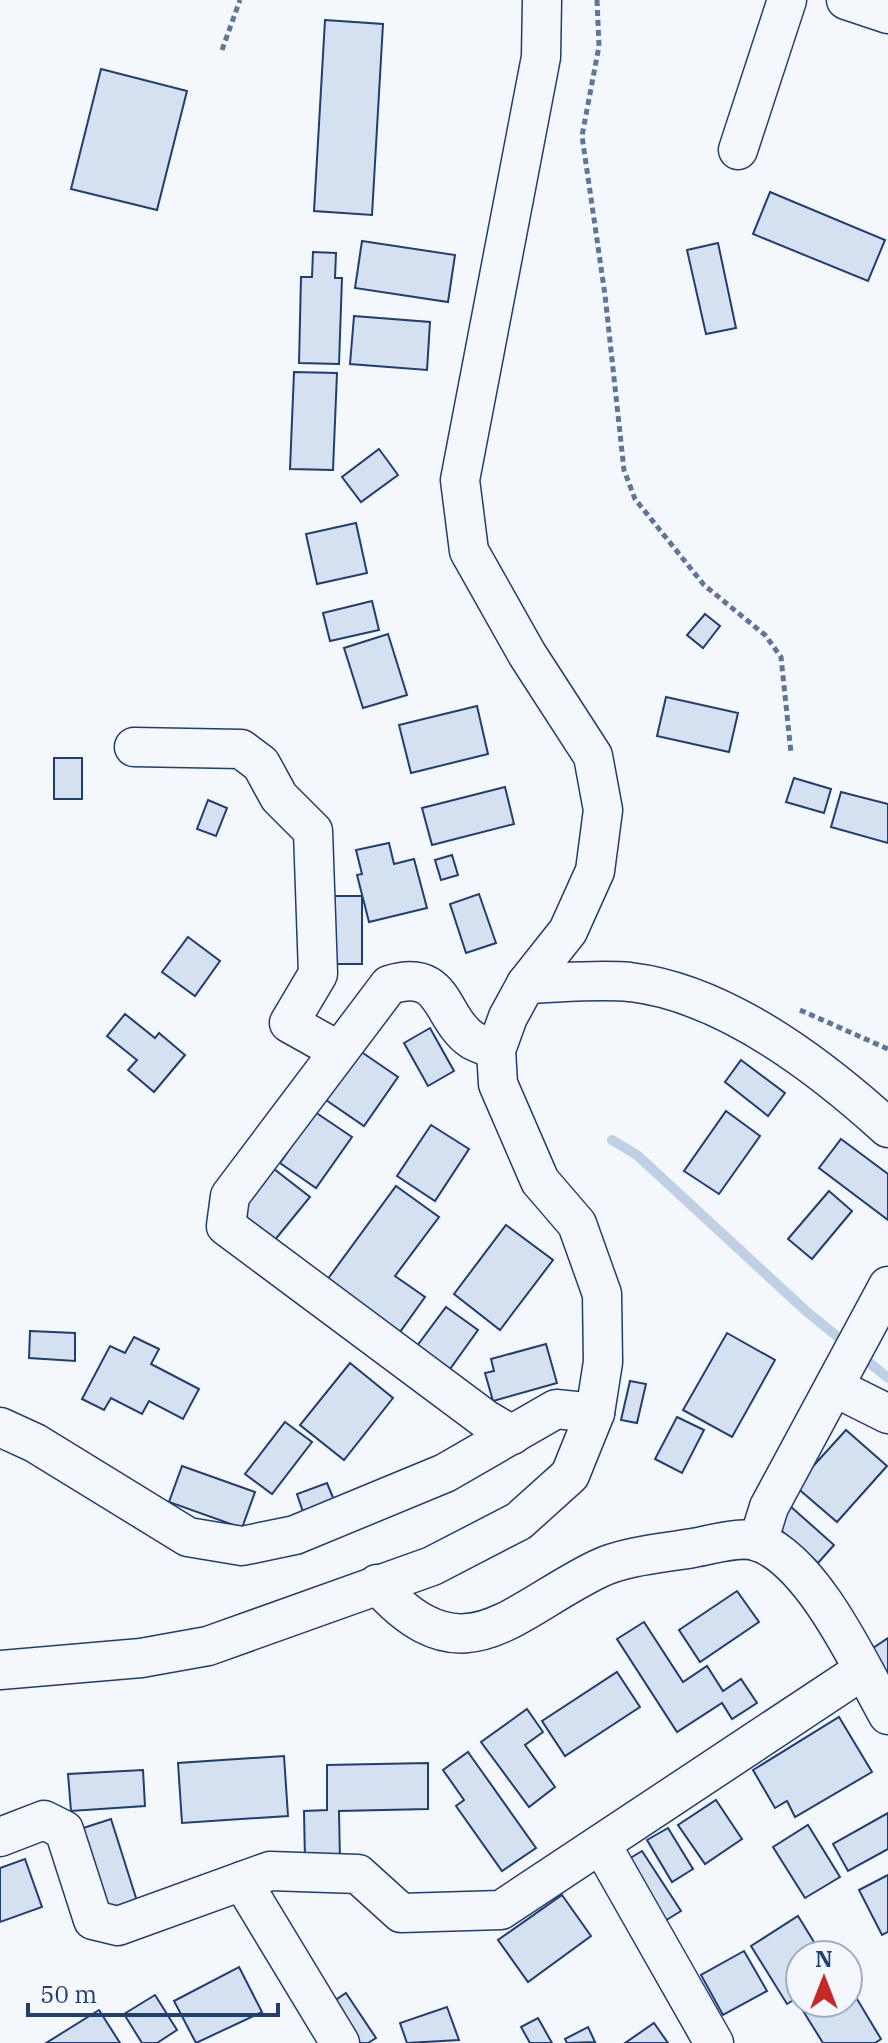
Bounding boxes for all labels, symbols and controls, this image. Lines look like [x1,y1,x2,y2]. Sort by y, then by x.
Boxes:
north arrow [784,1939,864,2019]
text: N [815,1944,833,1973]
scale bar [28,1967,278,2017]
text: 50 m [40,1978,97,2010]

